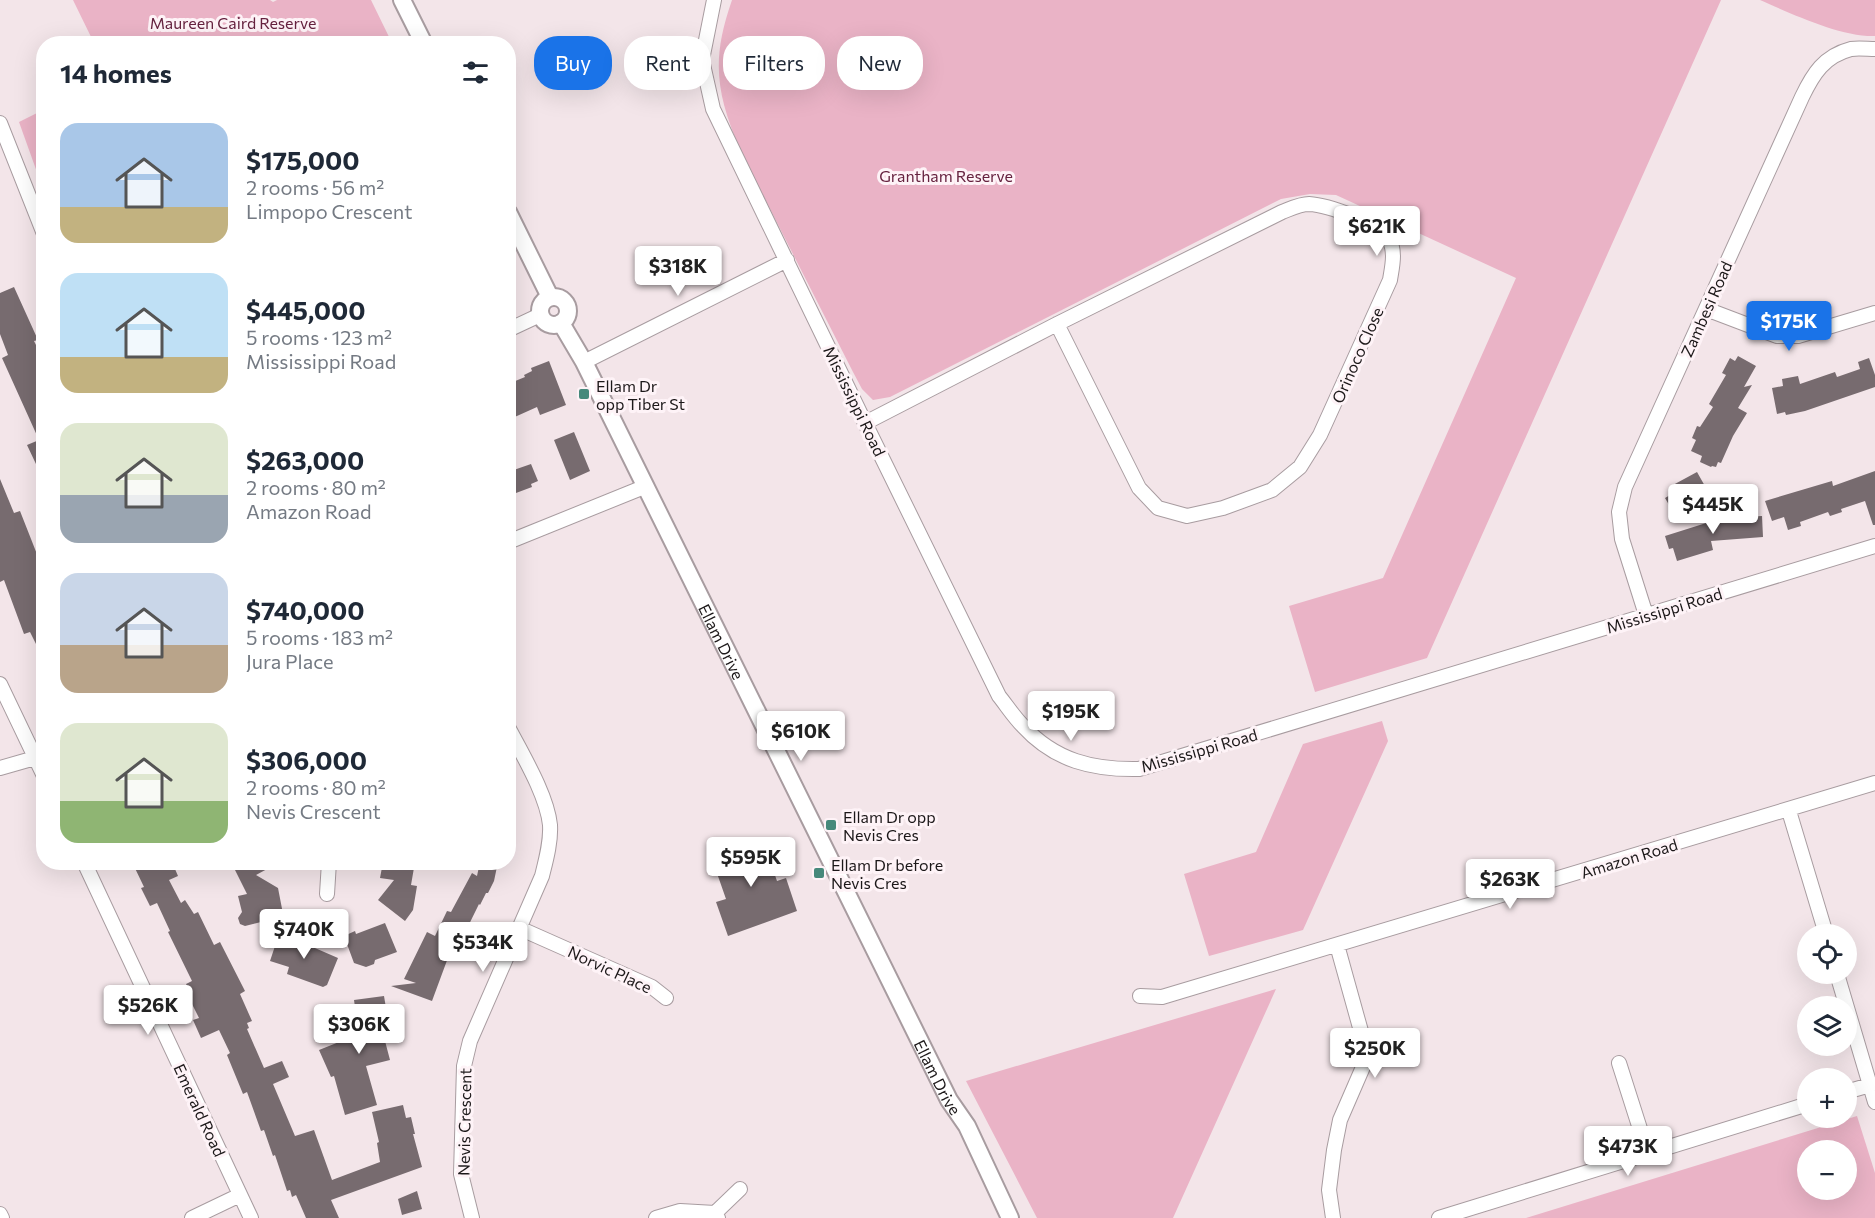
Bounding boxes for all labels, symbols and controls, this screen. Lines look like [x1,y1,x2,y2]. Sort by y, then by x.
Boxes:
park label: Maureen Caird Reserve [150,13,316,32]
chip: Buy [534,36,612,90]
chip: Rent [624,36,711,90]
chip: Filters [723,36,825,90]
chip: New [837,36,923,90]
icon: filters [459,56,492,89]
text: 14 homes [60,57,172,88]
text: $175,000 [246,144,360,175]
icon: home [108,147,180,219]
park label: Grantham Reserve [879,166,1013,185]
text: 2 rooms · 56 m² [246,175,384,199]
text: Limpopo Crescent [246,199,413,223]
pin: $621K [1335,206,1419,257]
text: $621K [1348,213,1406,237]
pin: $318K [636,246,720,297]
text: $318K [649,253,707,277]
street label: Zambesi Road [1676,258,1736,360]
text: $445,000 [246,294,366,325]
icon: home [108,297,180,369]
pin: $175K [1747,301,1831,352]
street label: Orinoco Close [1327,304,1387,406]
text: $175K [1760,308,1818,332]
text: 5 rooms · 123 m² [246,325,392,349]
street label: Mississippi Road [820,343,890,459]
text: Mississippi Road [246,349,396,373]
place label: Ellam Dr opp Tiber St [596,376,686,413]
marker: Ellam Dr opp Tiber St [577,387,591,401]
text: $263,000 [246,444,364,475]
icon: home [108,447,180,519]
text: 2 rooms · 80 m² [246,475,386,499]
pin: $445K [1671,484,1755,535]
text: $445K [1682,491,1744,515]
text: Amazon Road [246,499,372,523]
street label: Mississippi Road [1604,583,1724,637]
text: $740,000 [246,594,365,625]
icon: home [108,597,180,669]
street label: Ellam Drive [696,601,749,682]
text: 5 rooms · 183 m² [246,625,393,649]
text: Jura Place [246,649,334,673]
pin: $195K [1029,691,1113,742]
text: $195K [1042,698,1100,722]
pin: $610K [759,711,843,762]
text: $610K [771,718,831,742]
street label: Mississippi Road [1139,724,1259,776]
text: $306,000 [246,744,367,775]
icon: home [108,747,180,819]
text: 2 rooms · 80 m² [246,775,386,799]
text: Nevis Crescent [246,799,381,823]
place label: Ellam Dr opp Nevis Cres [843,807,936,844]
marker: Ellam Dr opp Nevis Cres [824,818,838,832]
street label: Amazon Road [1578,834,1680,882]
pin: $595K [709,837,793,888]
text: $595K [720,844,782,868]
place label: Ellam Dr before Nevis Cres [831,855,943,892]
pin: $263K [1468,859,1552,910]
marker: Ellam Dr before Nevis Cres [812,866,826,880]
text: $263K [1480,866,1540,890]
pin: $740K [262,909,346,960]
text: $740K [274,916,334,940]
pin: $534K [441,922,525,973]
map controls [1797,924,1857,1200]
button: locate [1797,924,1857,984]
text: $534K [452,929,514,953]
street label: Norvic Place [565,941,655,997]
pin: $526K [106,985,190,1036]
text: $526K [118,992,178,1016]
button: layers [1797,996,1857,1056]
pin: $306K [317,1004,401,1055]
text: $306K [328,1011,390,1035]
pin: $250K [1333,1028,1417,1079]
text: $250K [1344,1035,1406,1059]
street label: Ellam Drive [911,1036,966,1118]
street label: Emerald Road [170,1061,230,1159]
street label: Nevis Crescent [454,1067,474,1176]
button: + [1797,1068,1857,1128]
pin: $473K [1586,1126,1670,1177]
text: $473K [1598,1133,1658,1157]
button: − [1797,1140,1857,1200]

